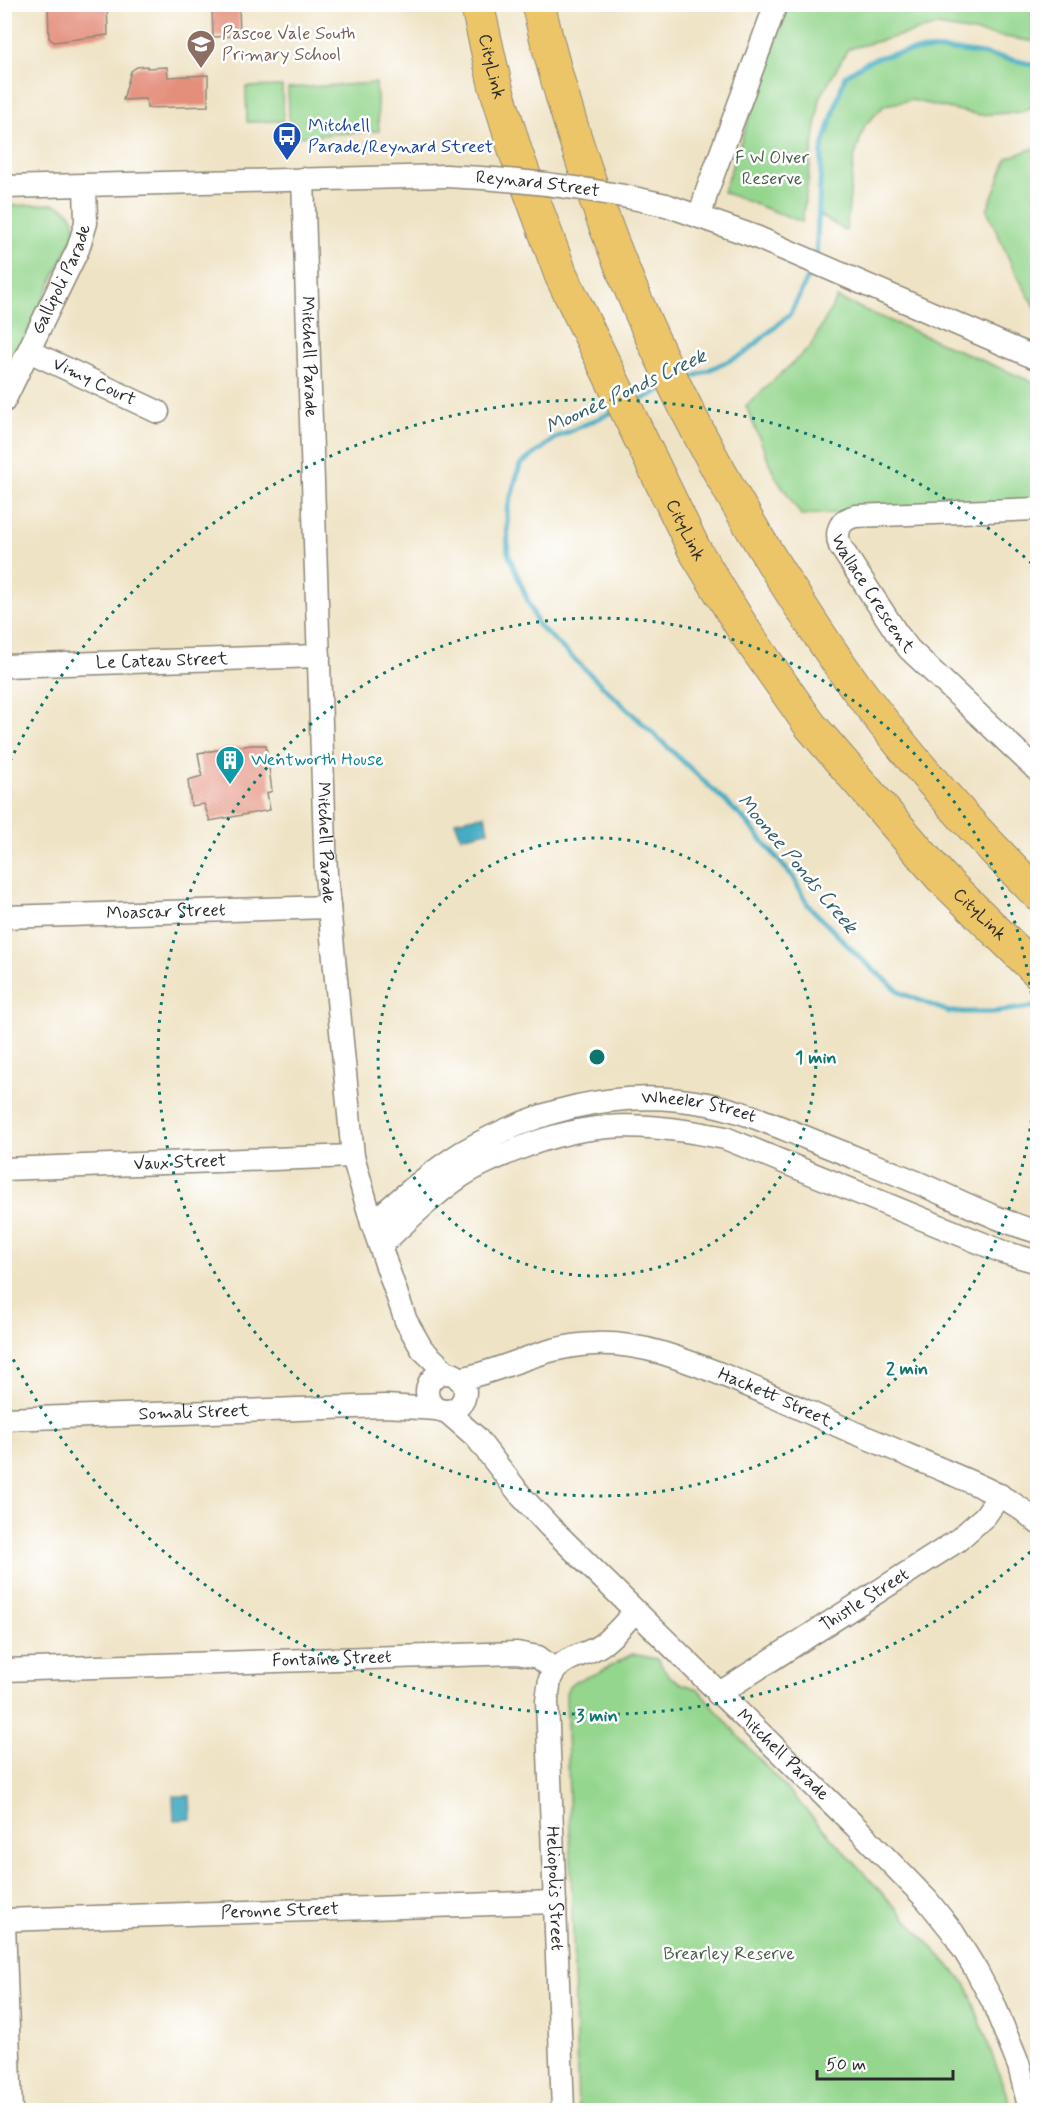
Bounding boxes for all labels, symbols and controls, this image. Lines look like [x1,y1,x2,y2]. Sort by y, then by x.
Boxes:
place label: Pascoe Vale South Primary School [222,22,356,67]
school or university icon: Pascoe Vale South Primary School [185,28,217,70]
street label: CityLink [472,31,511,102]
place label: Mitchell Parade/Reynard Street [308,114,493,159]
bus stop icon: Mitchell Parade/Reynard Street [271,120,303,162]
park label: F W Olver Reserve [735,146,809,191]
street label: Reynard Street [475,166,601,204]
street label: Gallipoli Parade [26,221,97,338]
street label: Mitchell Parade [295,296,323,418]
water label: Moonee Ponds Creek [541,342,712,441]
street label: Vimy Court [49,352,140,412]
street label: CityLink [660,495,711,566]
street label: Wallace Crescent [825,532,920,658]
street label: Le Cateau Street [96,647,229,675]
building icon: Wentworth House [214,744,246,786]
place label: Wentworth House [251,748,384,772]
street label: Mitchell Parade [311,782,341,904]
water label: Moonee Ponds Creek [731,789,865,941]
street label: CityLink [947,883,1012,946]
street label: Moascar Street [106,898,226,926]
text: 1 min [795,1046,837,1070]
centre of rings [587,1047,607,1067]
street label: Wheeler Street [641,1086,760,1129]
street label: Vaux Street [133,1149,227,1176]
text: 2 min [886,1357,928,1381]
street label: Hackett Street [714,1362,836,1433]
street label: Somali Street [138,1399,250,1426]
street label: Thistle Street [815,1563,914,1638]
street label: Fontaine Street [272,1645,392,1673]
text: 3 min [576,1704,618,1728]
street label: Mitchell Parade [731,1704,834,1806]
street label: Heliopolis Street [540,1826,569,1951]
street label: Peronne Street [221,1897,339,1925]
park label: Brearley Reserve [663,1942,795,1966]
scale bar [817,2043,954,2081]
text: 50 m [826,2053,866,2077]

